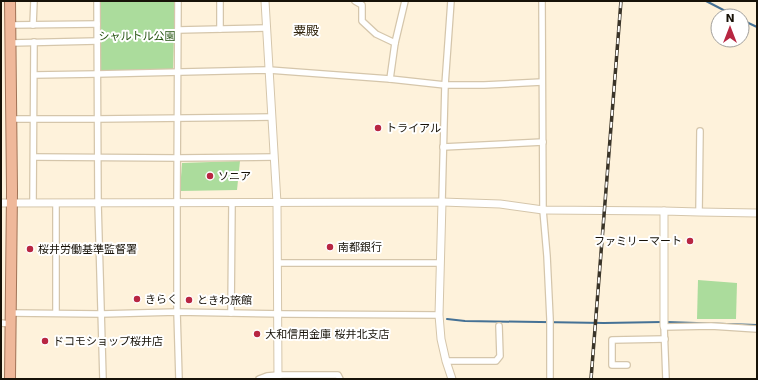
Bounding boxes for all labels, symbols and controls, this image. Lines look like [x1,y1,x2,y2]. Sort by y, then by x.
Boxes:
north arrow [710,8,750,48]
text: N [725,12,735,25]
district label: 粟殿 [293,23,319,38]
park label: シャルトル公園 [99,30,176,43]
place label: トライアル [386,122,441,135]
marker: トライアル [373,123,383,133]
place label: ソニア [218,170,251,183]
marker: ソニア [205,171,215,181]
place label: ファミリーマート [594,235,682,248]
marker: ファミリーマート [685,236,695,246]
place label: 南都銀行 [338,241,382,254]
marker: 南都銀行 [325,242,335,252]
place label: 桜井労働基準監督署 [38,243,137,256]
marker: 桜井労働基準監督署 [25,244,35,254]
place label: きらく [145,293,178,306]
marker: きらく [132,294,142,304]
place label: ときわ旅館 [197,294,252,307]
marker: ときわ旅館 [184,295,194,305]
place label: 大和信用金庫 桜井北支店 [265,328,390,341]
marker: 大和信用金庫 桜井北支店 [252,329,262,339]
place label: ドコモショップ桜井店 [53,335,163,348]
marker: ドコモショップ桜井店 [40,336,50,346]

